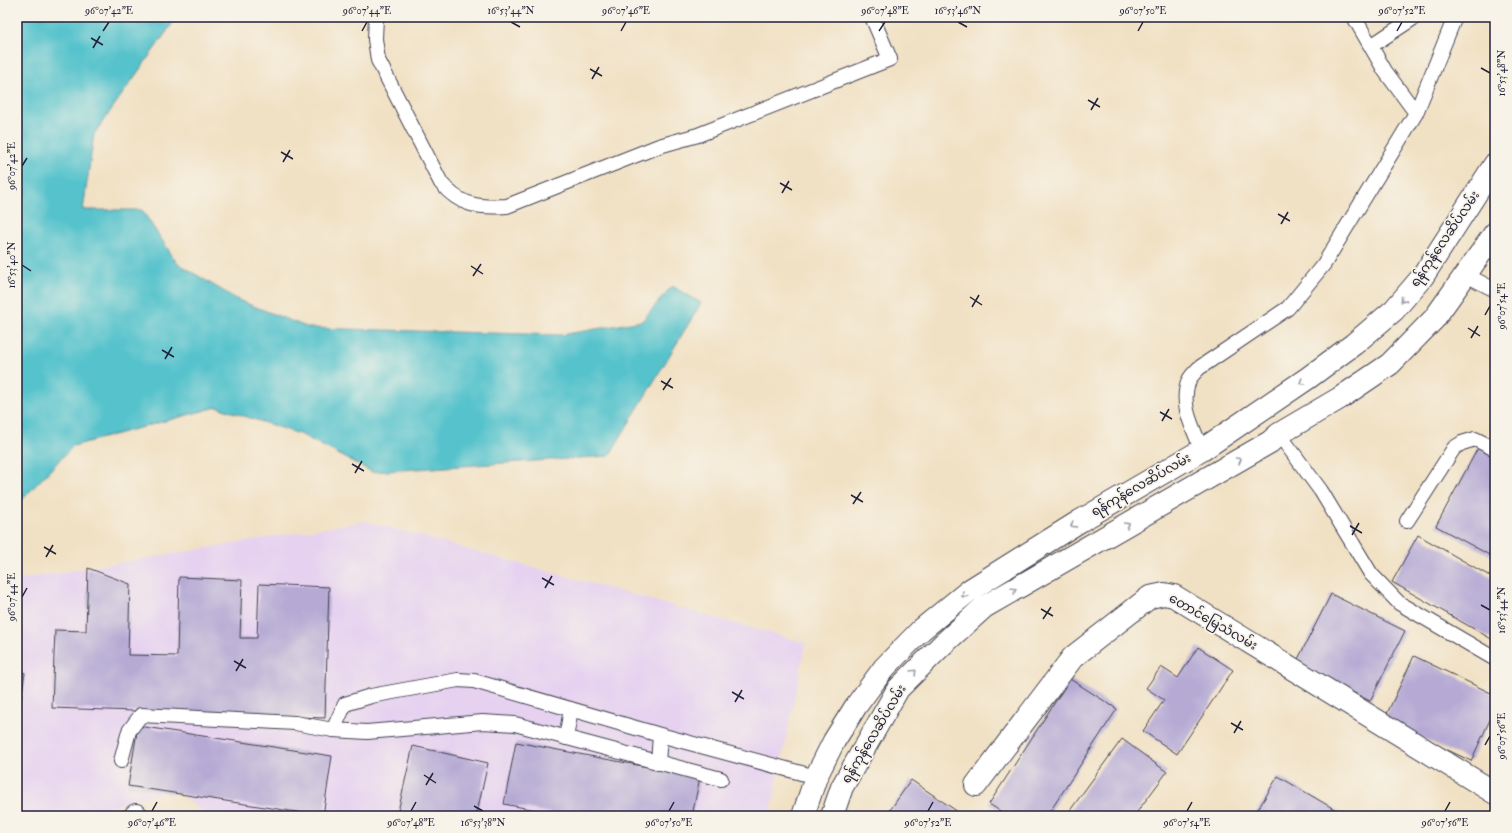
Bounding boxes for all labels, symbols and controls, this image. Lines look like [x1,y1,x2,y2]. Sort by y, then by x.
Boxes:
text: 96°07'42"E [84,5,133,17]
text: 96°07'44"E [342,5,391,17]
text: 16°53'44"N [488,5,535,17]
text: 96°07'46"E [601,5,650,17]
text: 96°07'48"E [860,5,909,17]
text: 16°53'46"N [935,5,981,17]
text: 96°07'50"E [1119,5,1166,17]
text: 96°07'52"E [1378,5,1425,17]
text: 16°53'48"N [1496,50,1508,96]
text: 96°07'42"E [6,142,18,191]
street label: ရန်ကုန်လေဆိပ်လမ်း [1406,187,1485,291]
text: 16°53'40"N [6,242,18,288]
text: 96°07'54"E [1496,282,1508,331]
one-way arrow [1400,295,1407,303]
one-way arrow [1299,377,1306,384]
street label: ရန်ကုန်လေဆိပ်လမ်း [1088,449,1195,522]
one-way arrow [1235,457,1242,464]
one-way arrow [1070,520,1077,528]
one-way arrow [1122,522,1130,529]
text: 96°07'44"E [6,573,18,622]
text: 16°53'44"N [1496,586,1508,634]
one-way arrow [1010,587,1017,594]
street label: တောင်မြေသံလမ်း [1165,589,1261,656]
one-way arrow [961,591,969,598]
one-way arrow [910,669,917,677]
street label: ရန်ကုန်လေဆိပ်လမ်း [837,681,912,787]
text: 96°07'56"E [1496,713,1508,760]
text: 96°07'46"E [127,817,176,829]
text: 96°07'48"E [386,817,435,829]
text: 16°53'38"N [461,817,505,829]
text: 96°07'50"E [645,817,692,829]
text: 96°07'52"E [904,817,951,829]
text: 96°07'54"E [1162,817,1211,829]
text: 96°07'56"E [1421,817,1468,829]

